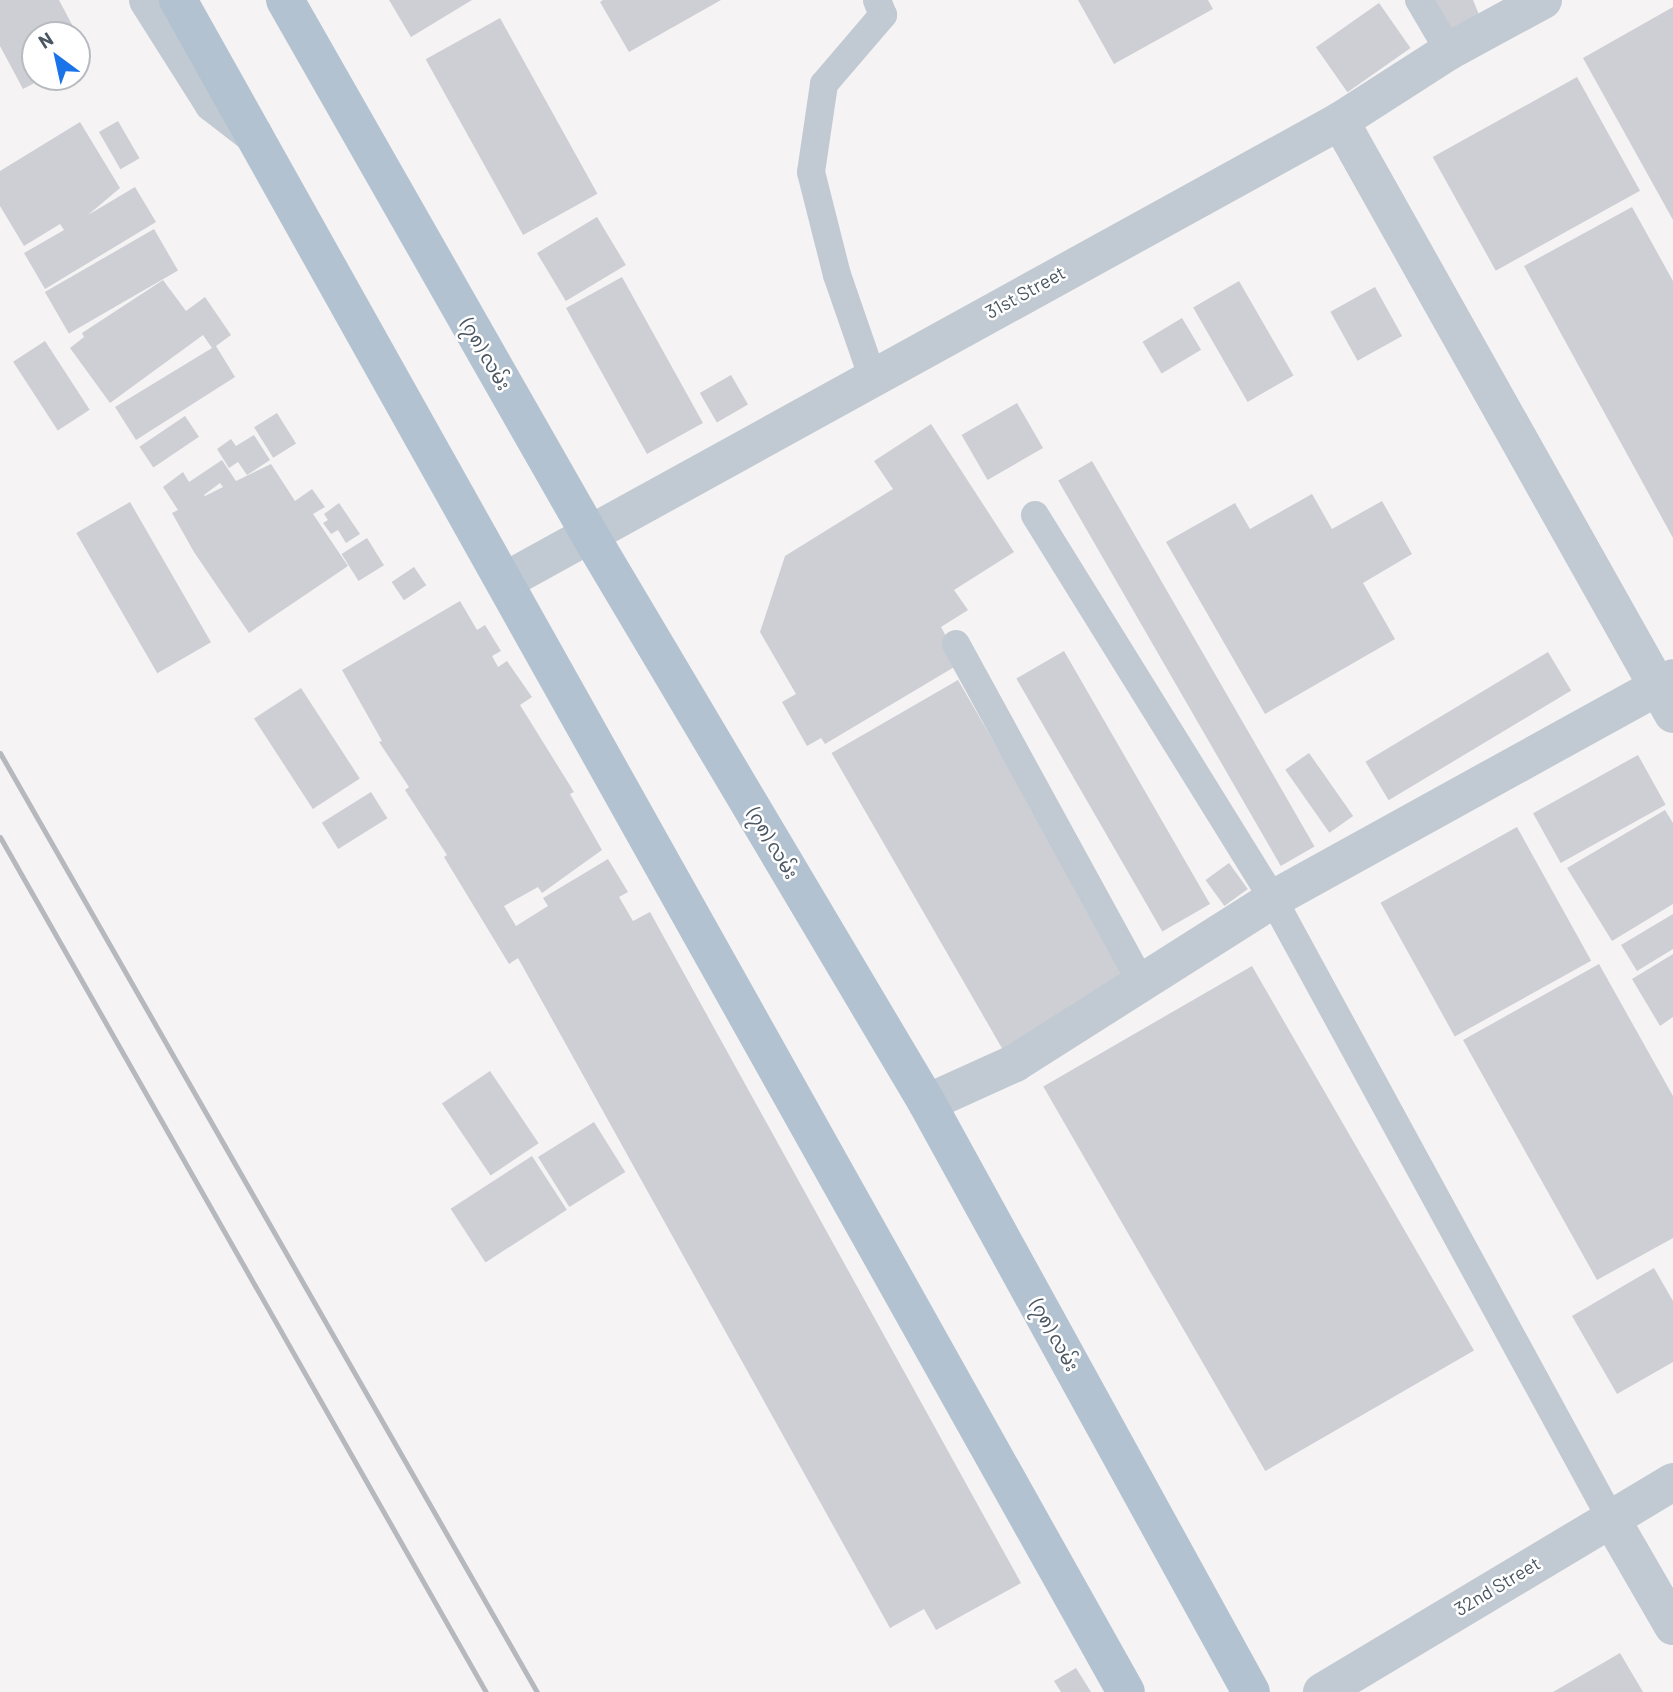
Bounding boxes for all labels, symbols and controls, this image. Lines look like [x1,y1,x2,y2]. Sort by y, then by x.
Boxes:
north arrow [21,21,91,91]
text: N [34,27,57,53]
street label: 31st Street [981,261,1069,323]
street label: (၇၈) လမ်း [456,314,516,394]
street label: (၇၈) လမ်း [743,803,803,883]
street label: (၇၈) လမ်း [1026,1295,1084,1375]
street label: 32nd Street [1450,1551,1544,1621]

